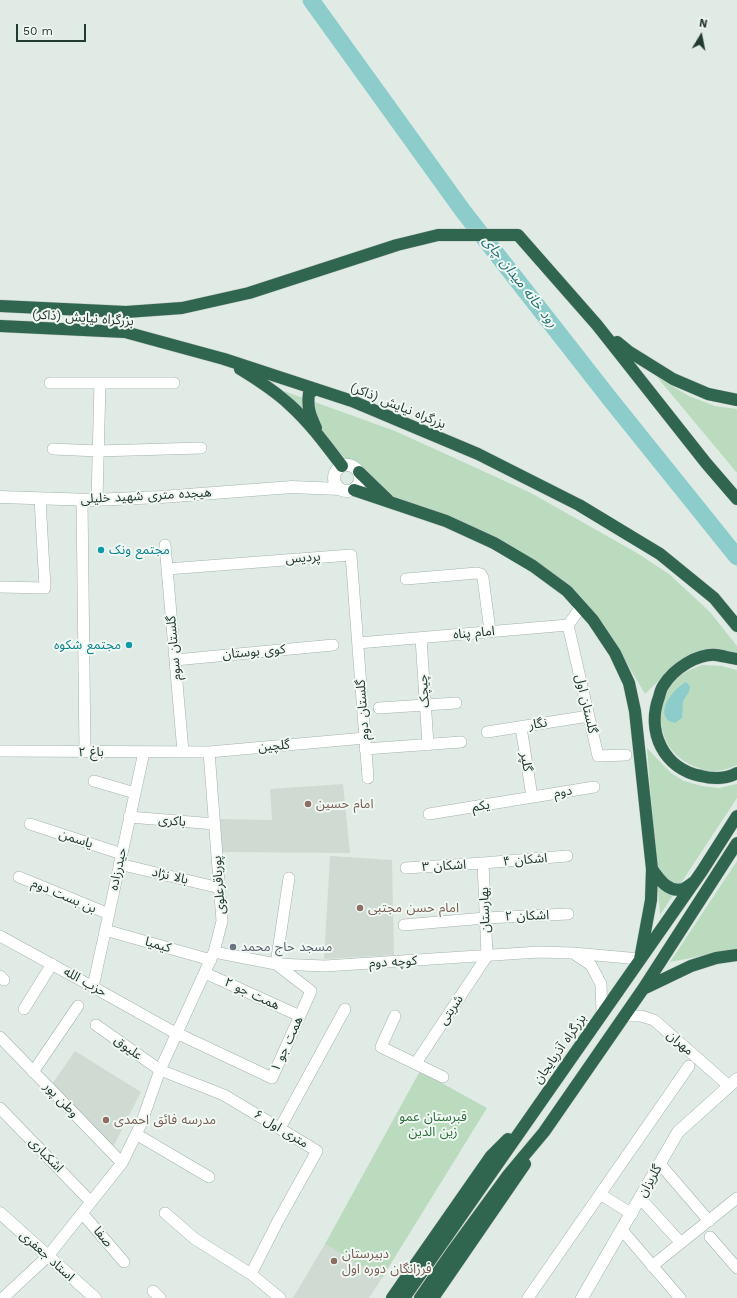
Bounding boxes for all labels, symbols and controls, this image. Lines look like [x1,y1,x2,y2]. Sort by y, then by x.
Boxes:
scale bar [18,16,88,42]
north arrow [681,16,721,56]
text: N [698,17,708,31]
text: 50 m [23,24,53,38]
water label: رود خانه میدان چای [479,233,561,331]
street label: بزرگراه نیایش (ذاکر) [32,307,134,329]
street label: بزرگراه نیایش (ذاکر) [348,380,448,432]
street label: هیجده متری شهید خلیلی [80,485,212,507]
place label: مجتمع ونک [109,542,170,558]
marker: مجتمع ونک [96,545,106,555]
street label: پردیس [285,549,321,567]
street label: گلستان سوم [163,615,185,681]
street label: امام پناه [452,623,496,643]
place label: مجتمع شکوه [54,637,121,653]
marker: مجتمع شکوه [124,640,134,650]
street label: کوی بوستان [222,641,286,663]
street label: گلستان اول [572,673,600,735]
street label: چیچک [415,674,433,708]
street label: گلستان دوم [353,679,373,741]
street label: نگار [528,715,548,733]
street label: گلچین [257,737,291,755]
street label: باغ ۲ [78,744,104,760]
street label: گلپر [517,751,535,773]
street label: دوم [553,783,573,801]
place label: امام حسین [316,796,373,812]
street label: یکم [471,797,491,815]
marker: امام حسین [303,799,313,809]
street label: باکری [158,812,186,830]
street label: یاسمن [57,826,95,852]
street label: حیدرزاده [106,846,130,892]
street label: اشکان ۴ [502,850,548,870]
street label: پورباقرعلوی [209,855,229,915]
street label: اشکان ۳ [421,857,467,875]
street label: بالا نژاد [150,864,190,888]
street label: بن بست دوم [29,875,99,917]
street label: بهارستان [476,887,494,933]
place label: امام حسن مجتبی [368,900,459,916]
marker: امام حسن مجتبی [355,903,365,913]
street label: اشکان ۲ [505,907,549,925]
street label: کیمیا [143,934,173,956]
place label: مسجد حاج محمد [241,939,332,955]
marker: مسجد حاج محمد [228,942,238,952]
street label: کوچه دوم [369,953,417,971]
street label: حزب الله [61,964,109,1000]
street label: همت جو ۲ [222,974,282,1014]
street label: شربتی [435,992,467,1028]
street label: بزرگراه آذربایجان [530,1011,590,1087]
street label: همت جو ۱ [267,1014,307,1074]
street label: مهران [663,1027,697,1059]
street label: علیوق [111,1033,145,1063]
street label: وطن پور [40,1079,82,1121]
street label: ۶ متری اول [251,1107,311,1151]
park label: قبرستان عمو زین الدین [399,1109,467,1140]
place label: مدرسه فائق احمدی [114,1112,216,1128]
marker: مدرسه فائق احمدی [101,1115,111,1125]
street label: اشکباری [26,1134,66,1176]
street label: گلریزان [635,1162,665,1200]
street label: صفا [90,1224,116,1250]
street label: استاد جعفری [16,1227,78,1285]
place label: دبیرستان فرزانگان دوره اول [342,1246,432,1277]
marker: دبیرستان فرزانگان دوره اول [329,1256,339,1266]

